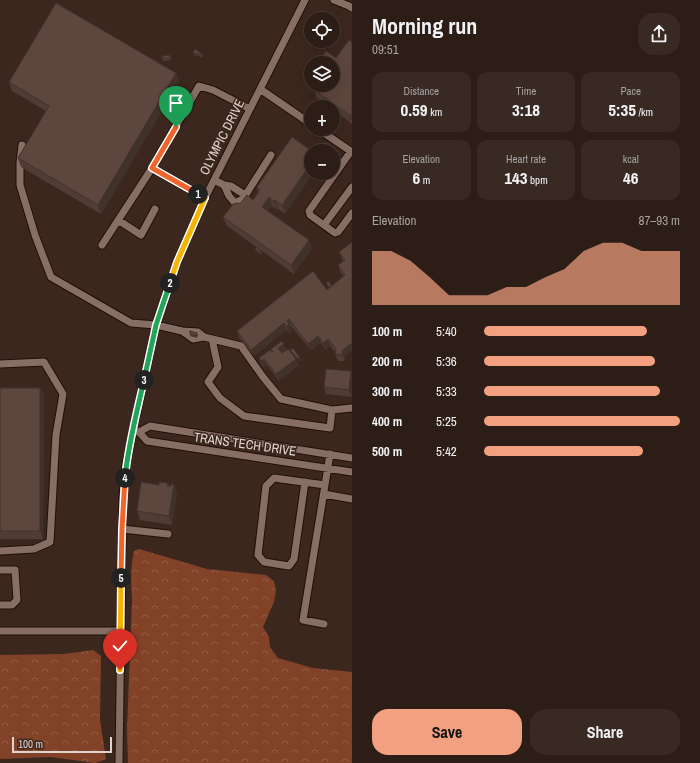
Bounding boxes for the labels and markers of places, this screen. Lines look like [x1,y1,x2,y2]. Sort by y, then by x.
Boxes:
pin [159,86,193,127]
pin: 1 [188,184,208,204]
pin: 2 [160,273,180,293]
pin: 3 [134,370,154,390]
pin: 4 [115,468,135,488]
pin: 5 [111,568,131,588]
pin [103,629,137,670]

